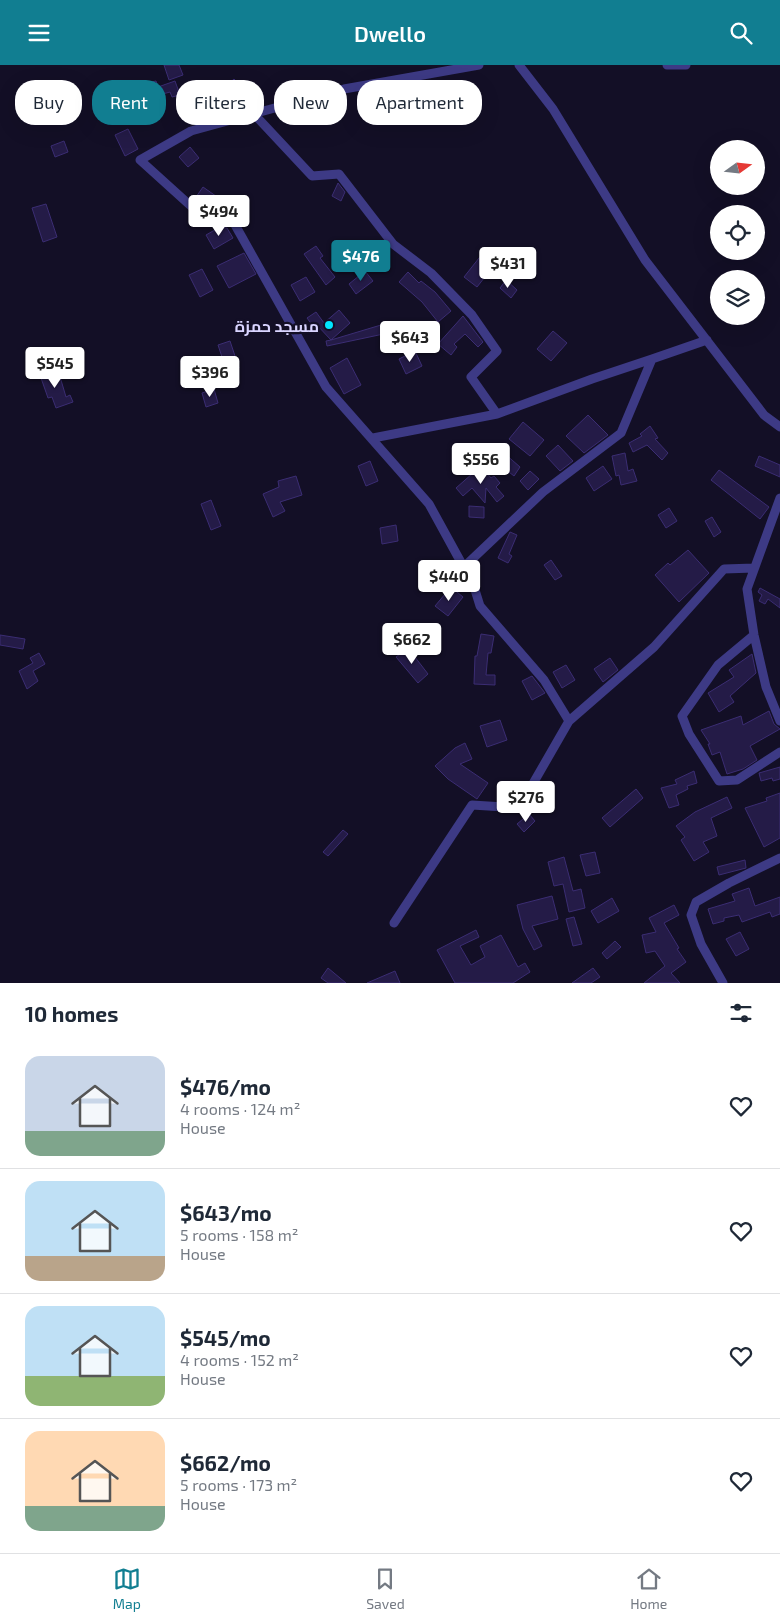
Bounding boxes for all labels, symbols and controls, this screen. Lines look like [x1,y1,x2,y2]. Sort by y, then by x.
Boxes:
icon: menu [25,19,53,47]
icon: search [727,19,755,47]
text: Dwello [354,20,426,46]
chip: Buy [15,80,82,125]
chip: Rent [92,80,166,125]
chip: Filters [176,80,264,125]
chip: New [274,80,347,125]
chip: Apartment [357,80,482,125]
north arrow [710,140,765,195]
map controls [710,140,765,325]
pin: $494 [189,195,249,237]
text: $494 [199,201,239,220]
button: locate [710,205,765,260]
pin: $476 [331,239,391,282]
text: $476 [342,246,380,265]
pin: $431 [478,247,538,289]
text: $431 [490,253,526,272]
button: layers [710,270,765,325]
place label: مسجد حمزة [235,316,319,336]
marker: مسجد حمزة [323,319,335,331]
pin: $643 [380,321,440,363]
text: $643 [391,327,429,346]
pin: $545 [25,347,85,389]
text: $545 [36,353,74,372]
pin: $396 [180,355,240,398]
text: $396 [191,362,229,381]
pin: $556 [451,443,511,485]
text: $556 [463,449,499,468]
pin: $440 [419,559,479,602]
text: $440 [429,566,469,585]
pin: $662 [382,623,442,665]
text: $662 [393,629,431,648]
pin: $276 [496,781,556,823]
text: $276 [508,787,544,806]
icon: filters [727,999,755,1027]
text: 10 homes [25,1001,118,1026]
text: $476/mo [180,1074,271,1099]
icon: home [65,1076,125,1136]
icon: heart [727,1092,755,1120]
text: 4 rooms · 124 m² [180,1099,300,1118]
text: House [180,1118,226,1137]
text: $643/mo [180,1200,272,1225]
icon: home [65,1201,125,1261]
icon: heart [727,1217,755,1245]
text: 5 rooms · 158 m² [180,1225,298,1244]
text: House [180,1244,226,1263]
text: $545/mo [180,1325,271,1350]
icon: home [65,1326,125,1386]
icon: heart [727,1342,755,1370]
text: 4 rooms · 152 m² [180,1350,299,1369]
text: House [180,1369,226,1388]
text: $662/mo [180,1450,271,1475]
icon: home [65,1451,125,1511]
icon: heart [727,1467,755,1495]
text: 5 rooms · 173 m² [180,1475,297,1494]
text: House [180,1494,226,1513]
tab: Map [113,1565,141,1612]
tab: Saved [366,1565,405,1612]
tab: Home [630,1565,667,1612]

